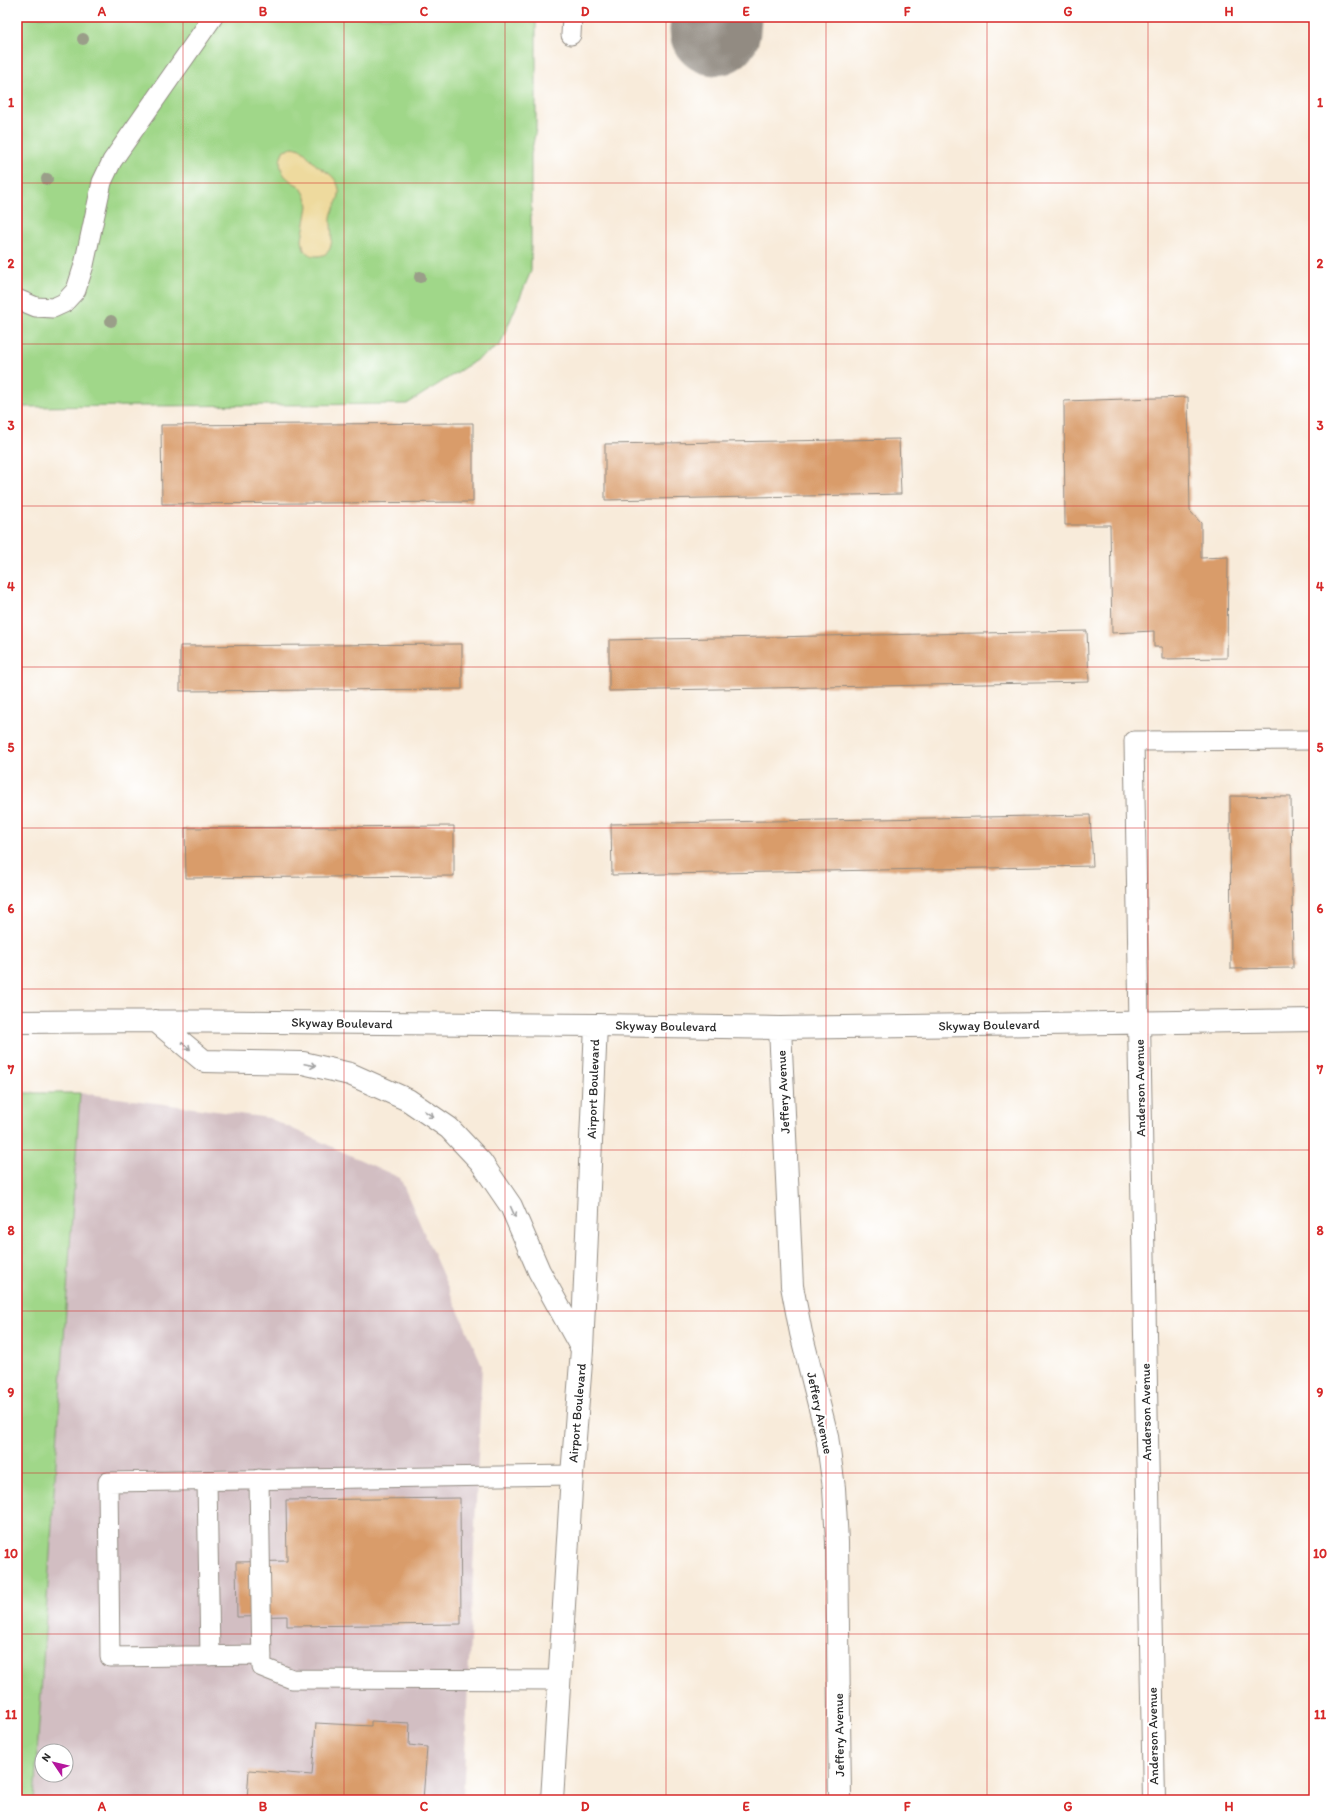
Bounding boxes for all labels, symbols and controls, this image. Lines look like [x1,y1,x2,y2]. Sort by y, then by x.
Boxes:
text: A [97,4,107,19]
text: B [259,4,268,19]
text: C [420,4,429,19]
text: D [581,4,590,19]
text: E [742,4,750,19]
text: F [904,4,911,19]
text: G [1064,4,1073,19]
text: H [1225,4,1234,19]
text: 1 [8,95,14,110]
text: 1 [1317,95,1323,110]
text: 2 [8,256,15,271]
text: 2 [1317,256,1324,271]
text: 3 [7,418,15,433]
text: 3 [1316,418,1324,433]
text: 4 [7,579,15,594]
text: 4 [1316,579,1324,594]
text: 5 [8,740,15,755]
text: 5 [1317,740,1324,755]
text: 6 [8,901,15,916]
text: 6 [1317,901,1324,916]
street label: Skyway Boulevard [291,1015,393,1031]
street label: Skyway Boulevard [938,1017,1040,1033]
street label: Skyway Boulevard [615,1018,717,1034]
street label: Airport Boulevard [584,1039,602,1139]
street label: Anderson Avenue [1132,1039,1148,1137]
one-way arrow [180,1042,191,1051]
street label: Jeffery Avenue [773,1050,793,1134]
one-way arrow [304,1061,317,1069]
text: 7 [7,1062,15,1077]
text: 7 [1316,1062,1324,1077]
one-way arrow [424,1110,435,1118]
one-way arrow [510,1205,518,1217]
text: 8 [7,1223,15,1238]
text: 8 [1316,1223,1324,1238]
street label: Airport Boulevard [565,1363,589,1463]
street label: Anderson Avenue [1138,1363,1154,1461]
street label: Jeffery Avenue [804,1370,836,1456]
text: 9 [8,1385,15,1400]
text: 9 [1317,1385,1324,1400]
text: 10 [4,1546,18,1561]
text: 10 [1313,1546,1327,1561]
street label: Anderson Avenue [1145,1687,1161,1785]
street label: Jeffery Avenue [831,1693,847,1777]
text: 11 [5,1707,17,1722]
text: 11 [1314,1707,1326,1722]
north arrow [34,1743,74,1783]
text: N [39,1751,54,1764]
text: A [97,1799,107,1814]
text: B [259,1799,268,1814]
text: C [420,1799,429,1814]
text: D [581,1799,590,1814]
text: E [742,1799,750,1814]
text: F [904,1799,911,1814]
text: G [1064,1799,1073,1814]
text: H [1225,1799,1234,1814]

